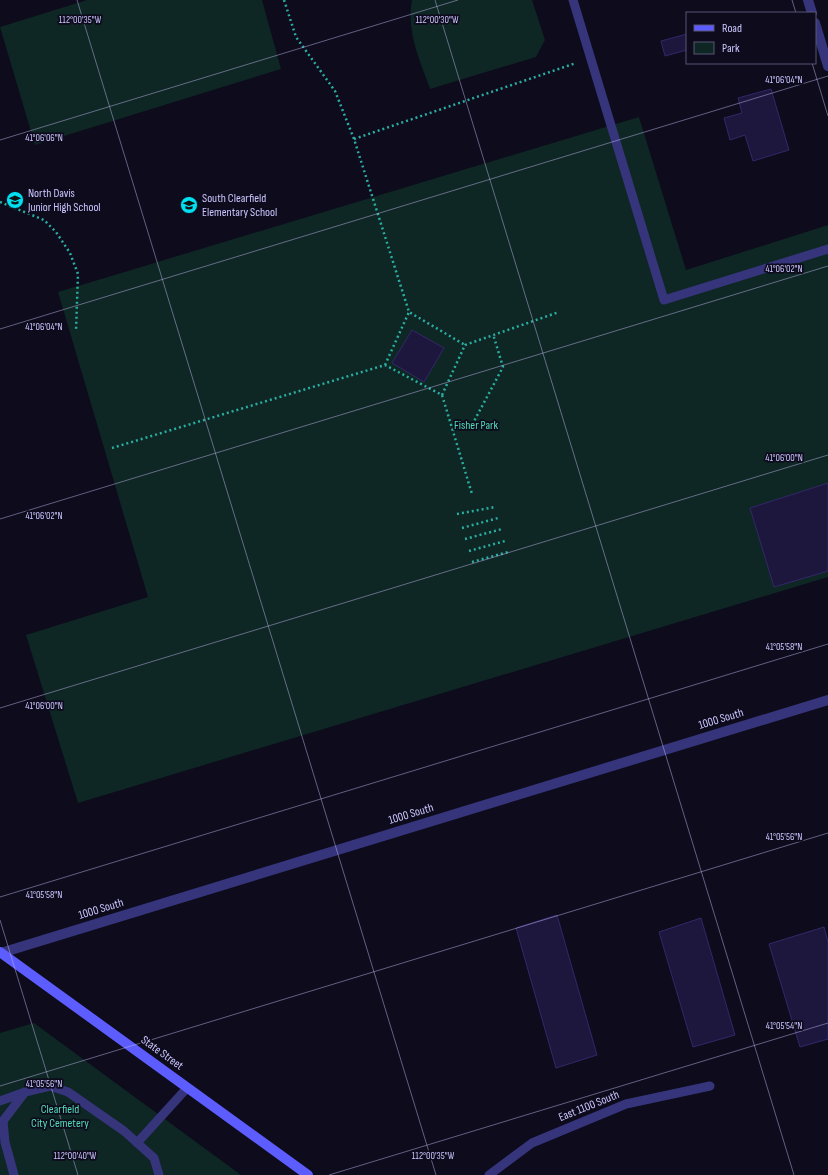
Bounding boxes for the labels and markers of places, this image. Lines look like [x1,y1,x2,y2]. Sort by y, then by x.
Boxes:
place label: North Davis Junior High School [27,186,101,215]
school or university icon: North Davis Junior High School [5,190,25,210]
place label: South Clearfield Elementary School [202,191,277,220]
school or university icon: South Clearfield Elementary School [179,195,199,215]

